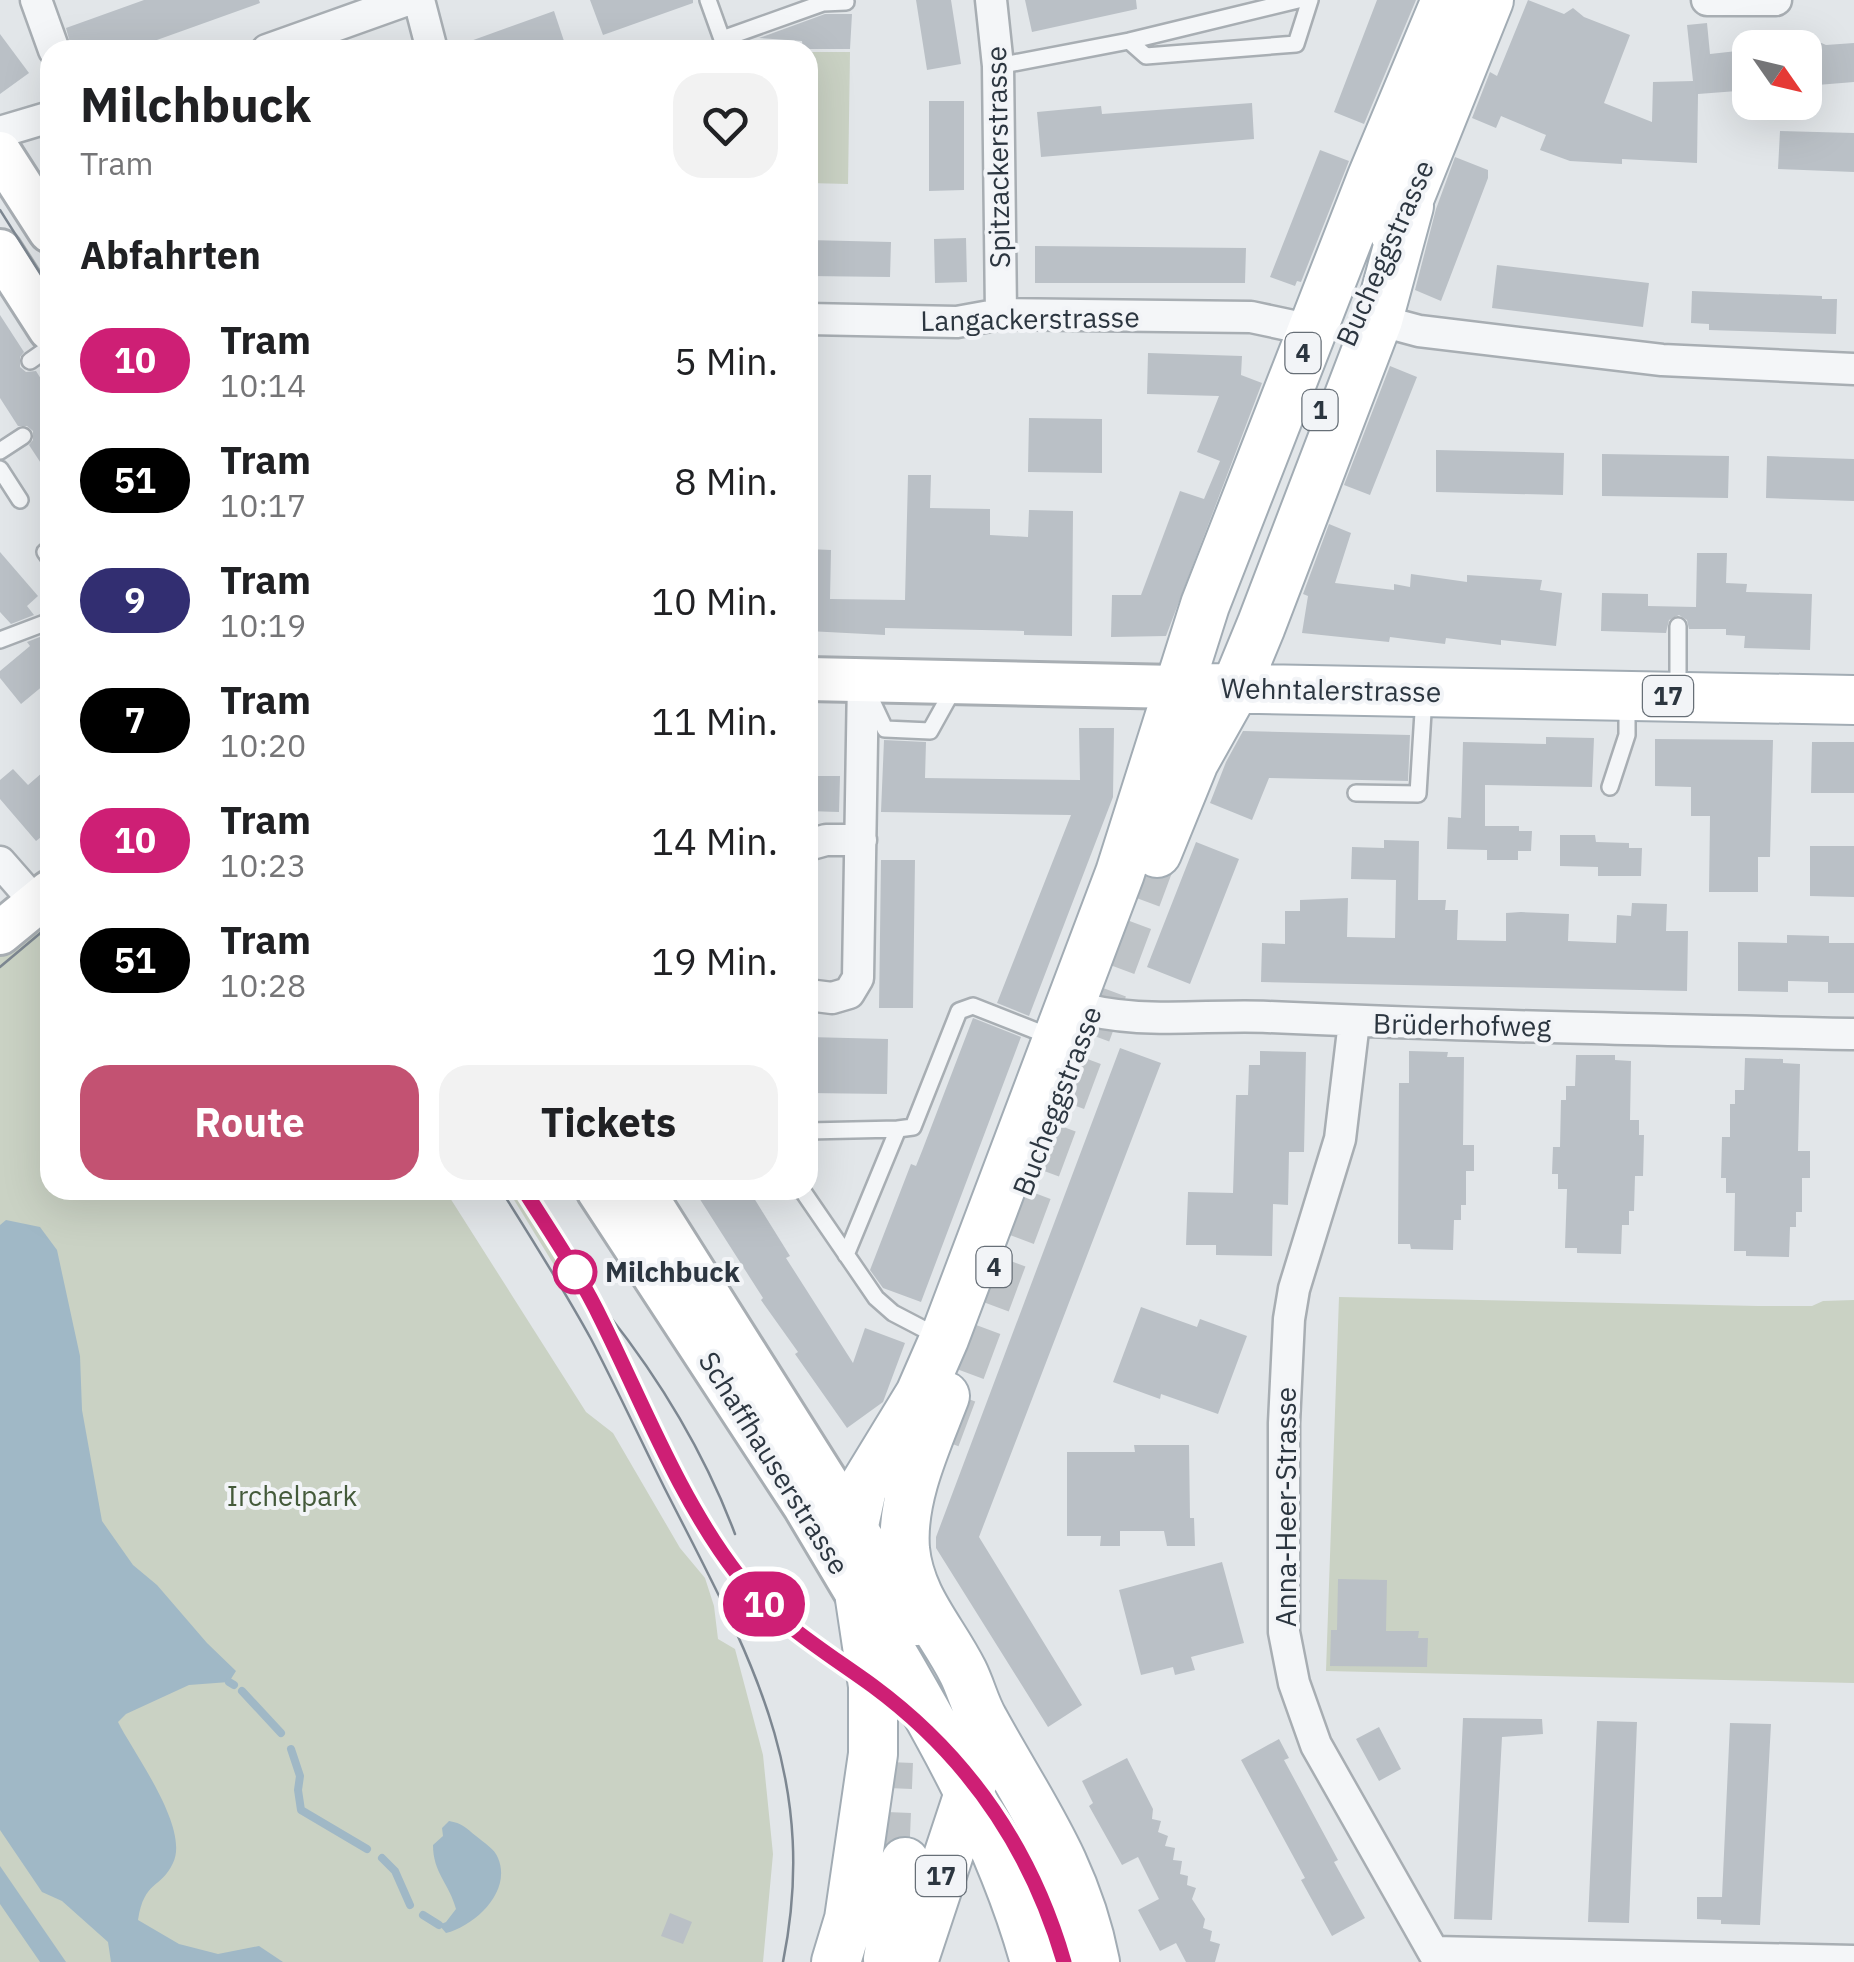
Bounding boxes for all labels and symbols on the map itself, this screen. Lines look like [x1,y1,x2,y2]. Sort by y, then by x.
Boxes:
north arrow [1732,30,1822,120]
street label: Spitzackerstrasse [977,46,1018,268]
street label: Bucheggstrasse [1327,154,1442,352]
street label: Langackerstrasse [920,298,1140,339]
road number: 4 [1286,333,1320,373]
road number: 1 [1302,390,1338,430]
street label: Wehntalerstrasse [1220,669,1442,710]
road number: 17 [1643,676,1693,716]
street label: Bucheggstrasse [1003,1001,1110,1201]
street label: Brüderhofweg [1373,1004,1552,1045]
road number: 4 [976,1247,1012,1287]
marker: Milchbuck [554,1251,596,1293]
place label: Milchbuck [605,1253,741,1290]
street label: Schaffhauserstrasse [691,1344,858,1581]
street label: Anna-Heer-Strasse [1267,1387,1304,1627]
park label: Irchelpark [227,1477,358,1514]
line badge: 10 [719,1572,809,1636]
road number: 17 [916,1856,966,1896]

